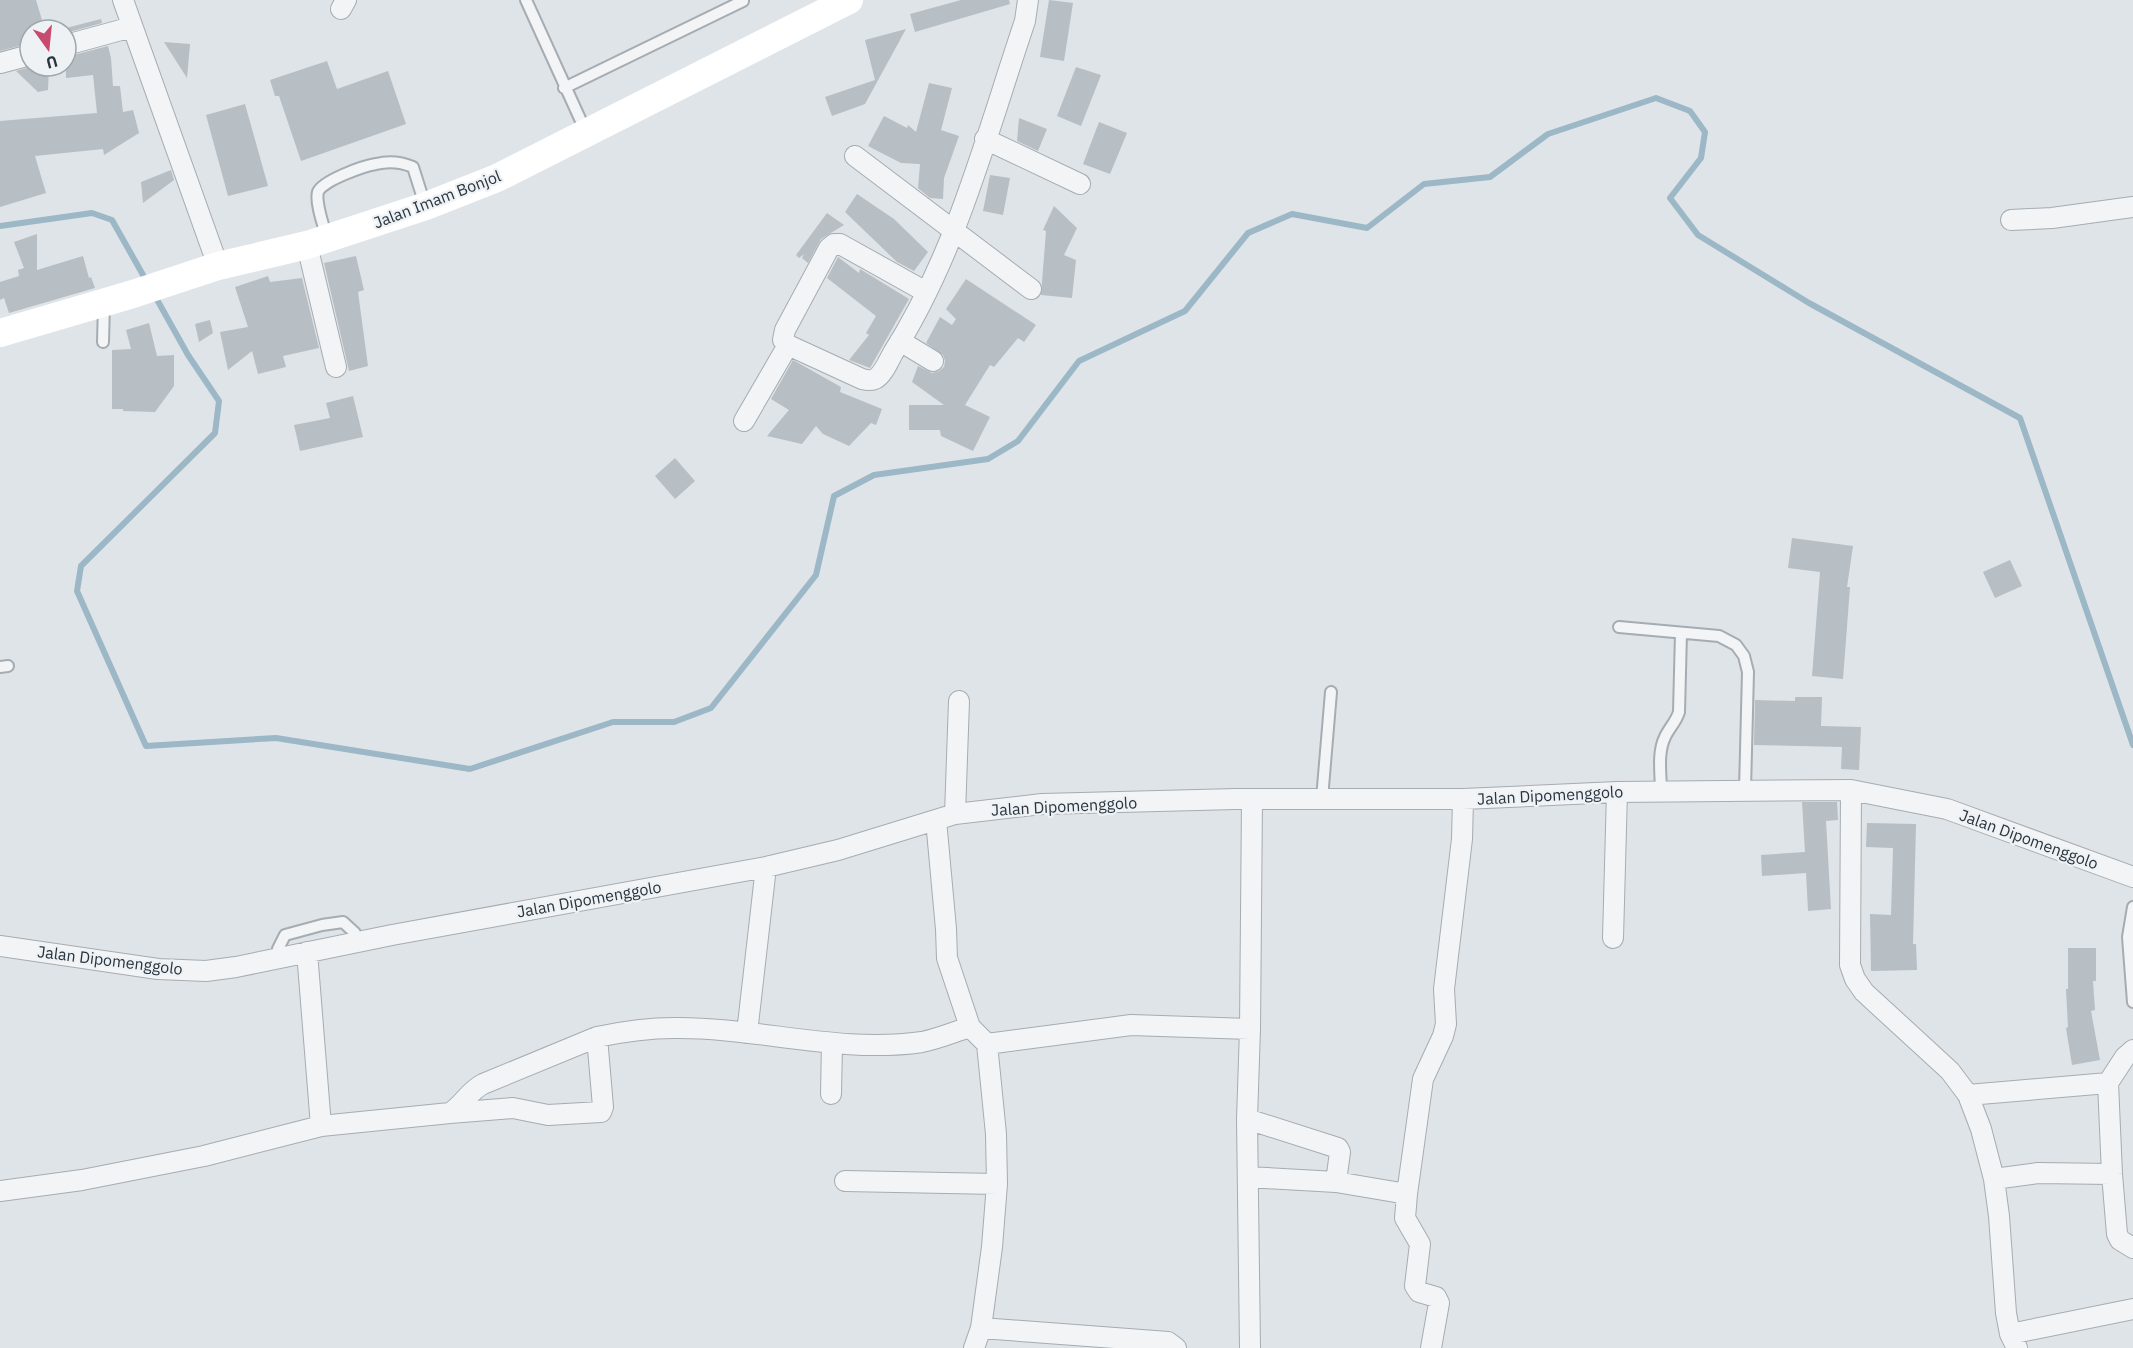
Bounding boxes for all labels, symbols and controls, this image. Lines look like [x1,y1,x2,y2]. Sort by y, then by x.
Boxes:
north arrow [18,18,78,78]
text: U [44,51,60,74]
street label: Jalan Imam Bonjol [370,165,504,233]
street label: Jalan Dipomenggolo [1476,781,1624,809]
street label: Jalan Dipomenggolo [990,792,1138,820]
street label: Jalan Dipomenggolo [1957,805,2101,873]
street label: Jalan Dipomenggolo [515,876,663,922]
street label: Jalan Dipomenggolo [36,941,184,979]

